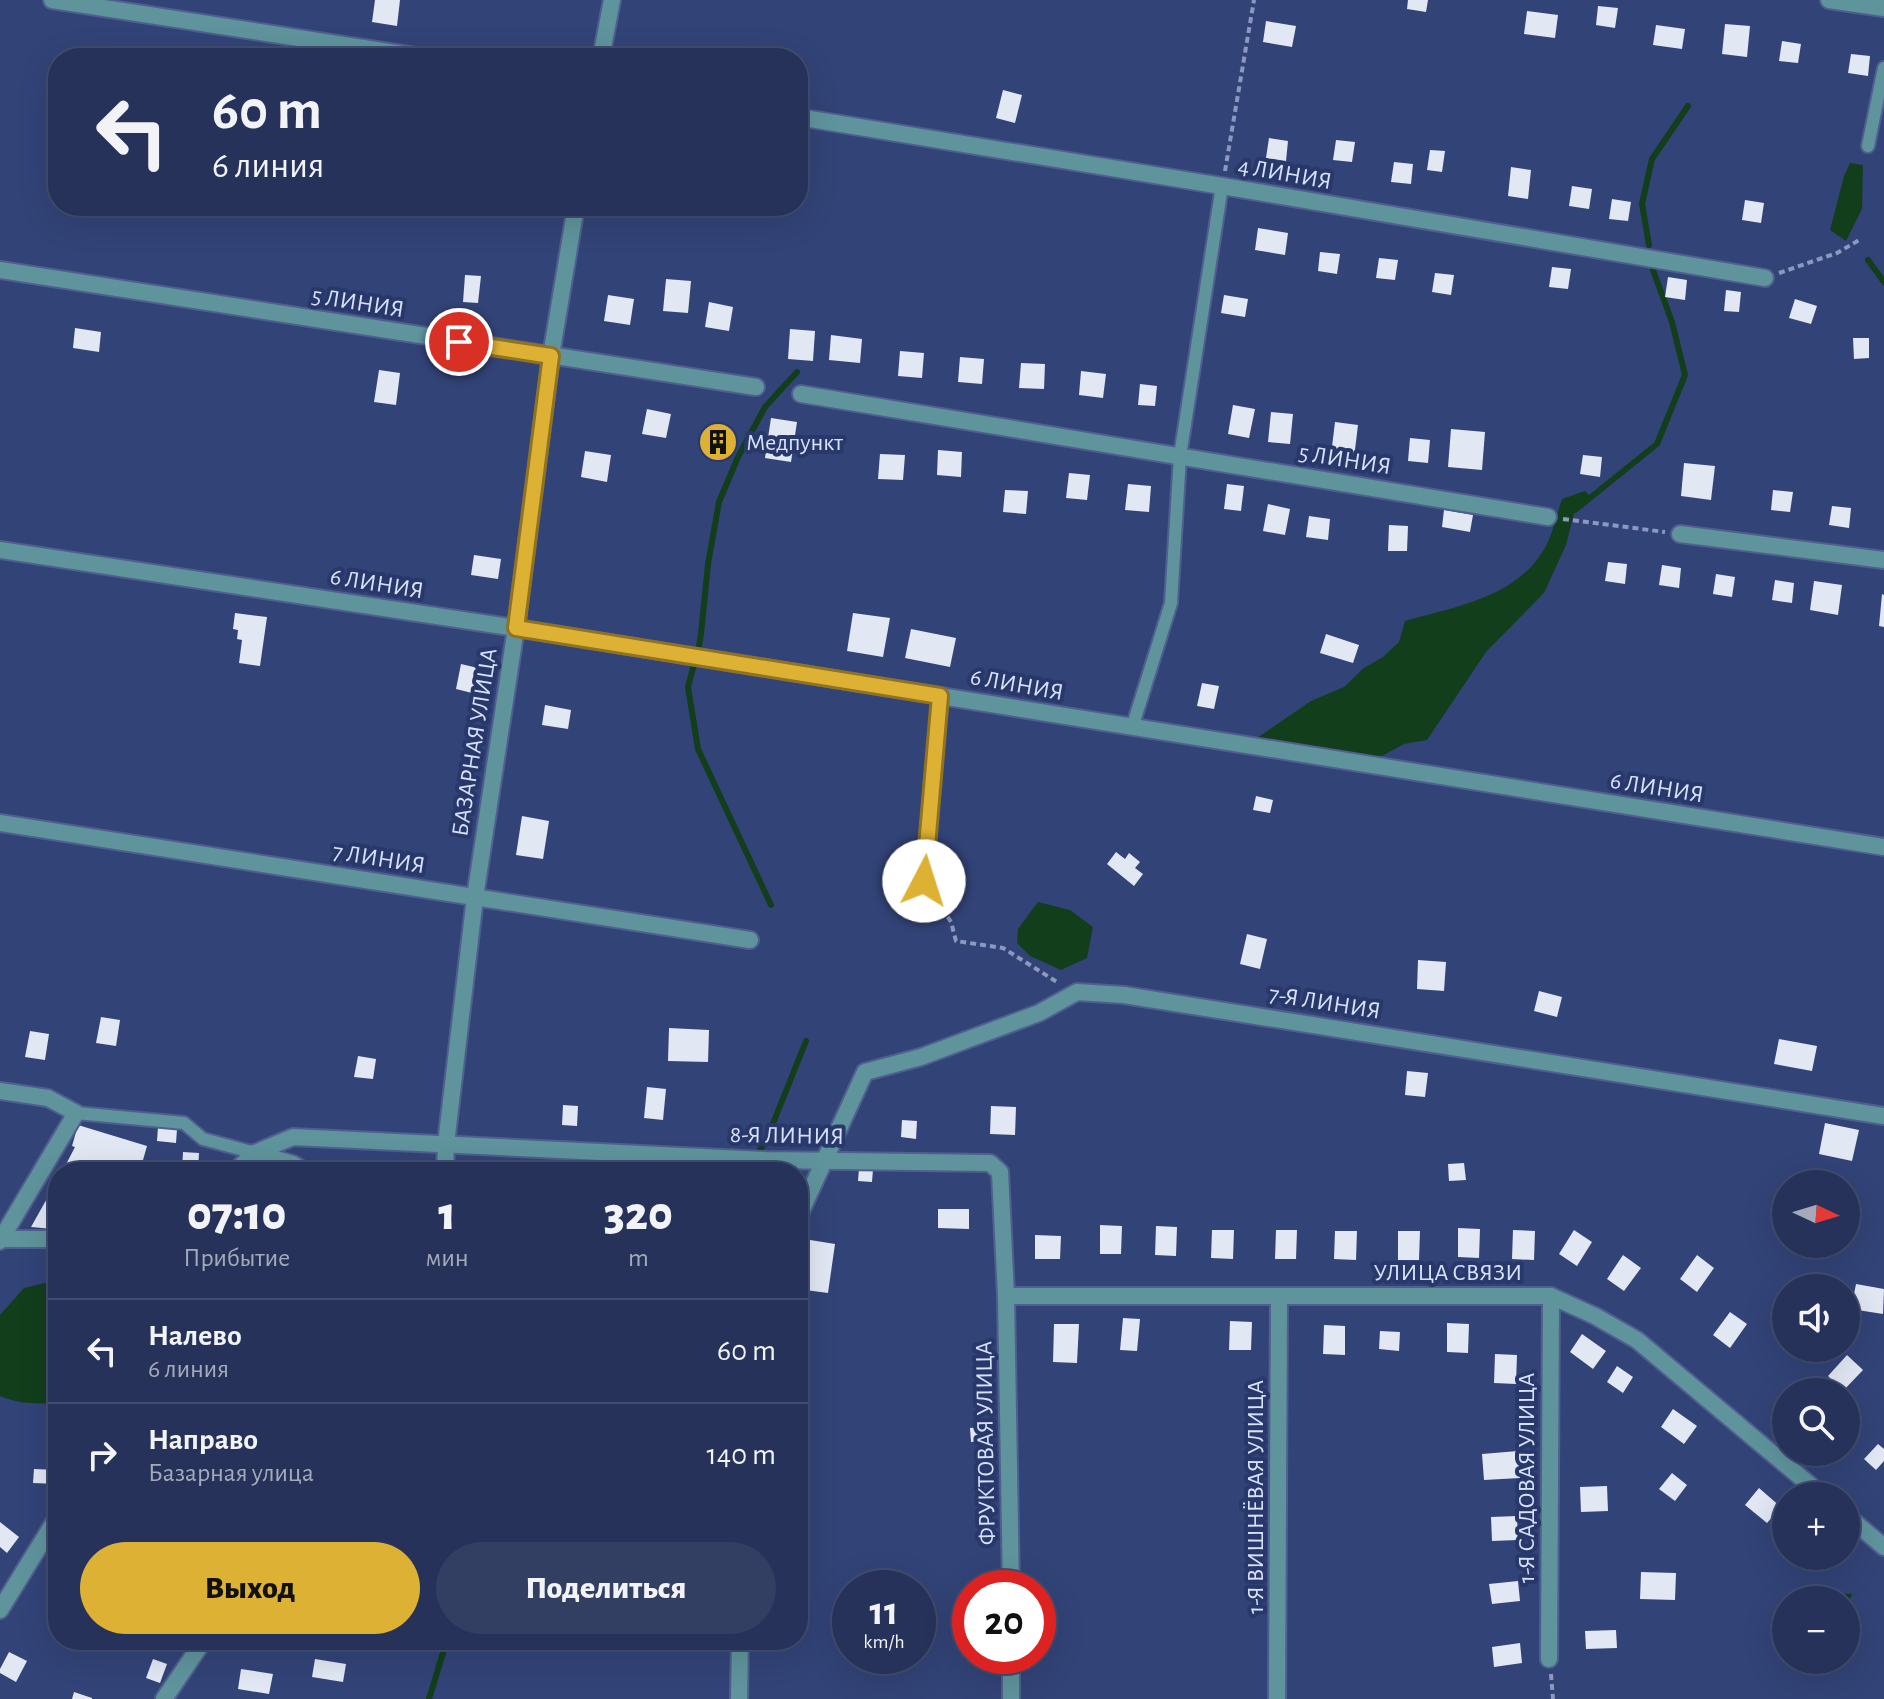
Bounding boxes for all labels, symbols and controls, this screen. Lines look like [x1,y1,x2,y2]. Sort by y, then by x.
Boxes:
icon: left [80,80,184,184]
text: 60 m [212,83,322,139]
text: 6 линия [212,148,324,184]
street label: 4 ЛИНИЯ [1236,154,1333,194]
street label: 5 ЛИНИЯ [310,284,406,322]
pin [425,308,493,376]
icon: arrive [437,320,481,364]
building icon: Медпункт [697,421,739,463]
place label: Медпункт [746,431,843,455]
street label: 5 ЛИНИЯ [1297,441,1393,479]
street label: 6 ЛИНИЯ [328,565,425,603]
street label: БАЗАРНАЯ УЛИЦА [448,646,502,838]
street label: 6 ЛИНИЯ [968,665,1065,705]
street label: 6 ЛИНИЯ [1608,769,1705,807]
position arrow [882,839,966,923]
street label: 7 ЛИНИЯ [331,840,427,878]
street label: 7-Я ЛИНИЯ [1267,982,1382,1024]
street label: 8-Я ЛИНИЯ [730,1123,844,1149]
north arrow [1772,1170,1860,1258]
map controls [1772,1170,1860,1674]
text: 07:10 [187,1191,286,1239]
text: 1 [438,1191,456,1239]
text: 320 [604,1191,673,1239]
text: Прибытие [183,1245,290,1271]
text: мин [425,1245,469,1271]
text: m [628,1245,649,1271]
street label: УЛИЦА СВЯЗИ [1374,1261,1522,1285]
button: sound [1772,1274,1860,1362]
text: Налево [148,1321,242,1351]
icon: left [80,1329,124,1373]
text: 60 m [717,1336,776,1366]
street label: ФРУКТОВАЯ УЛИЦА [972,1341,1000,1545]
text: 6 линия [148,1356,229,1382]
street label: 1-Я САДОВАЯ УЛИЦА [1515,1373,1539,1583]
button: search [1772,1378,1860,1466]
street label: 1-Я ВИШНЁВАЯ УЛИЦА [1243,1380,1268,1614]
text: Направо [148,1425,258,1455]
icon: right [80,1433,124,1477]
text: 140 m [706,1440,776,1470]
text: Базарная улица [148,1460,314,1486]
button: + [1772,1482,1860,1570]
button: Выход [80,1542,420,1634]
button: Поделиться [436,1542,776,1634]
speed limit sign: 20 [952,1570,1056,1674]
button: − [1772,1586,1860,1674]
text: 11 [870,1592,898,1632]
text: km/h [863,1632,905,1652]

